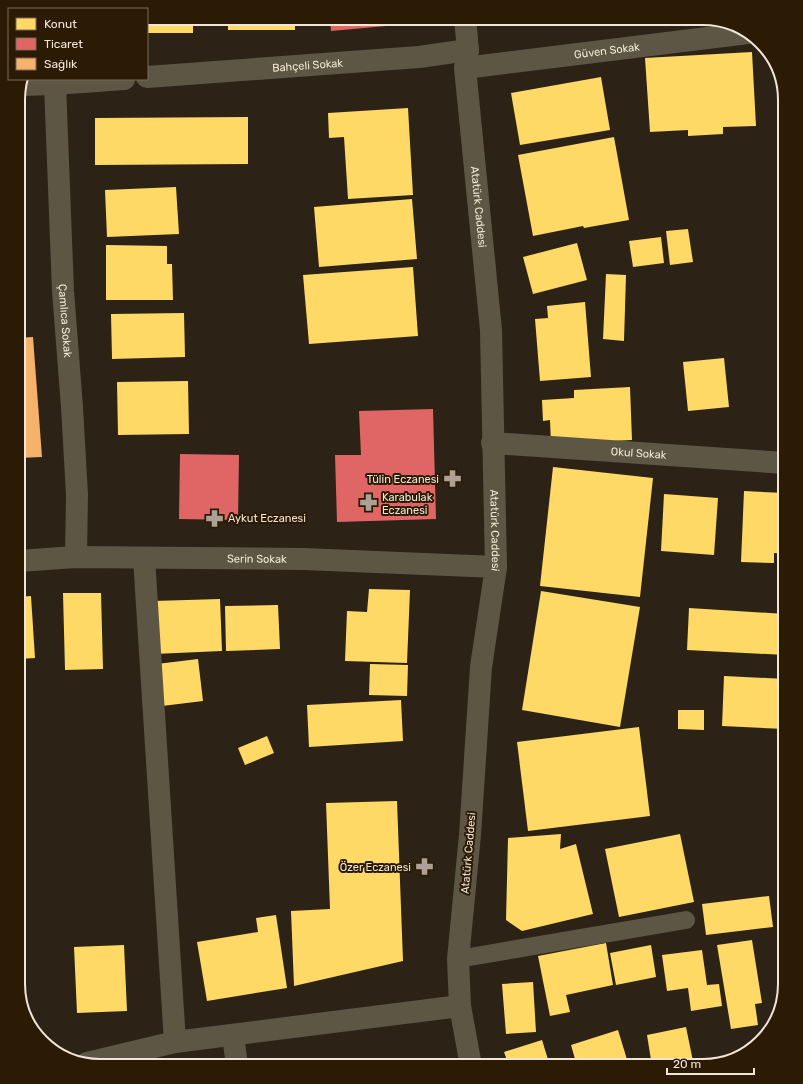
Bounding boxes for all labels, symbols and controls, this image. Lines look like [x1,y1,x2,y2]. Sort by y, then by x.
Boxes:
legend [8,8,148,80]
text: Konut [44,17,77,31]
text: Ticaret [44,37,83,51]
street label: Güven Sokak [573,40,641,61]
text: Sağlık [44,57,78,71]
street label: Bahçeli Sokak [272,57,344,75]
street label: Atatürk Caddesi [468,166,489,248]
street label: Çamlıca Sokak [56,284,74,358]
street label: Okul Sokak [610,445,667,462]
pharmacy icon: Tülin Eczanesi [442,469,462,489]
place label: Tülin Eczanesi [367,473,439,486]
street label: Atatürk Caddesi [487,489,502,572]
place label: Karabulak Eczanesi [382,491,433,517]
pharmacy icon: Karabulak Eczanesi [359,493,379,513]
pharmacy icon: Aykut Eczanesi [205,508,225,528]
place label: Aykut Eczanesi [228,512,306,525]
street label: Serin Sokak [227,552,287,566]
street label: Atatürk Caddesi [458,812,479,894]
pharmacy icon: Özer Eczanesi [414,857,434,877]
place label: Özer Eczanesi [340,861,411,874]
scale bar [667,1050,754,1076]
text: 20 m [673,1057,701,1071]

